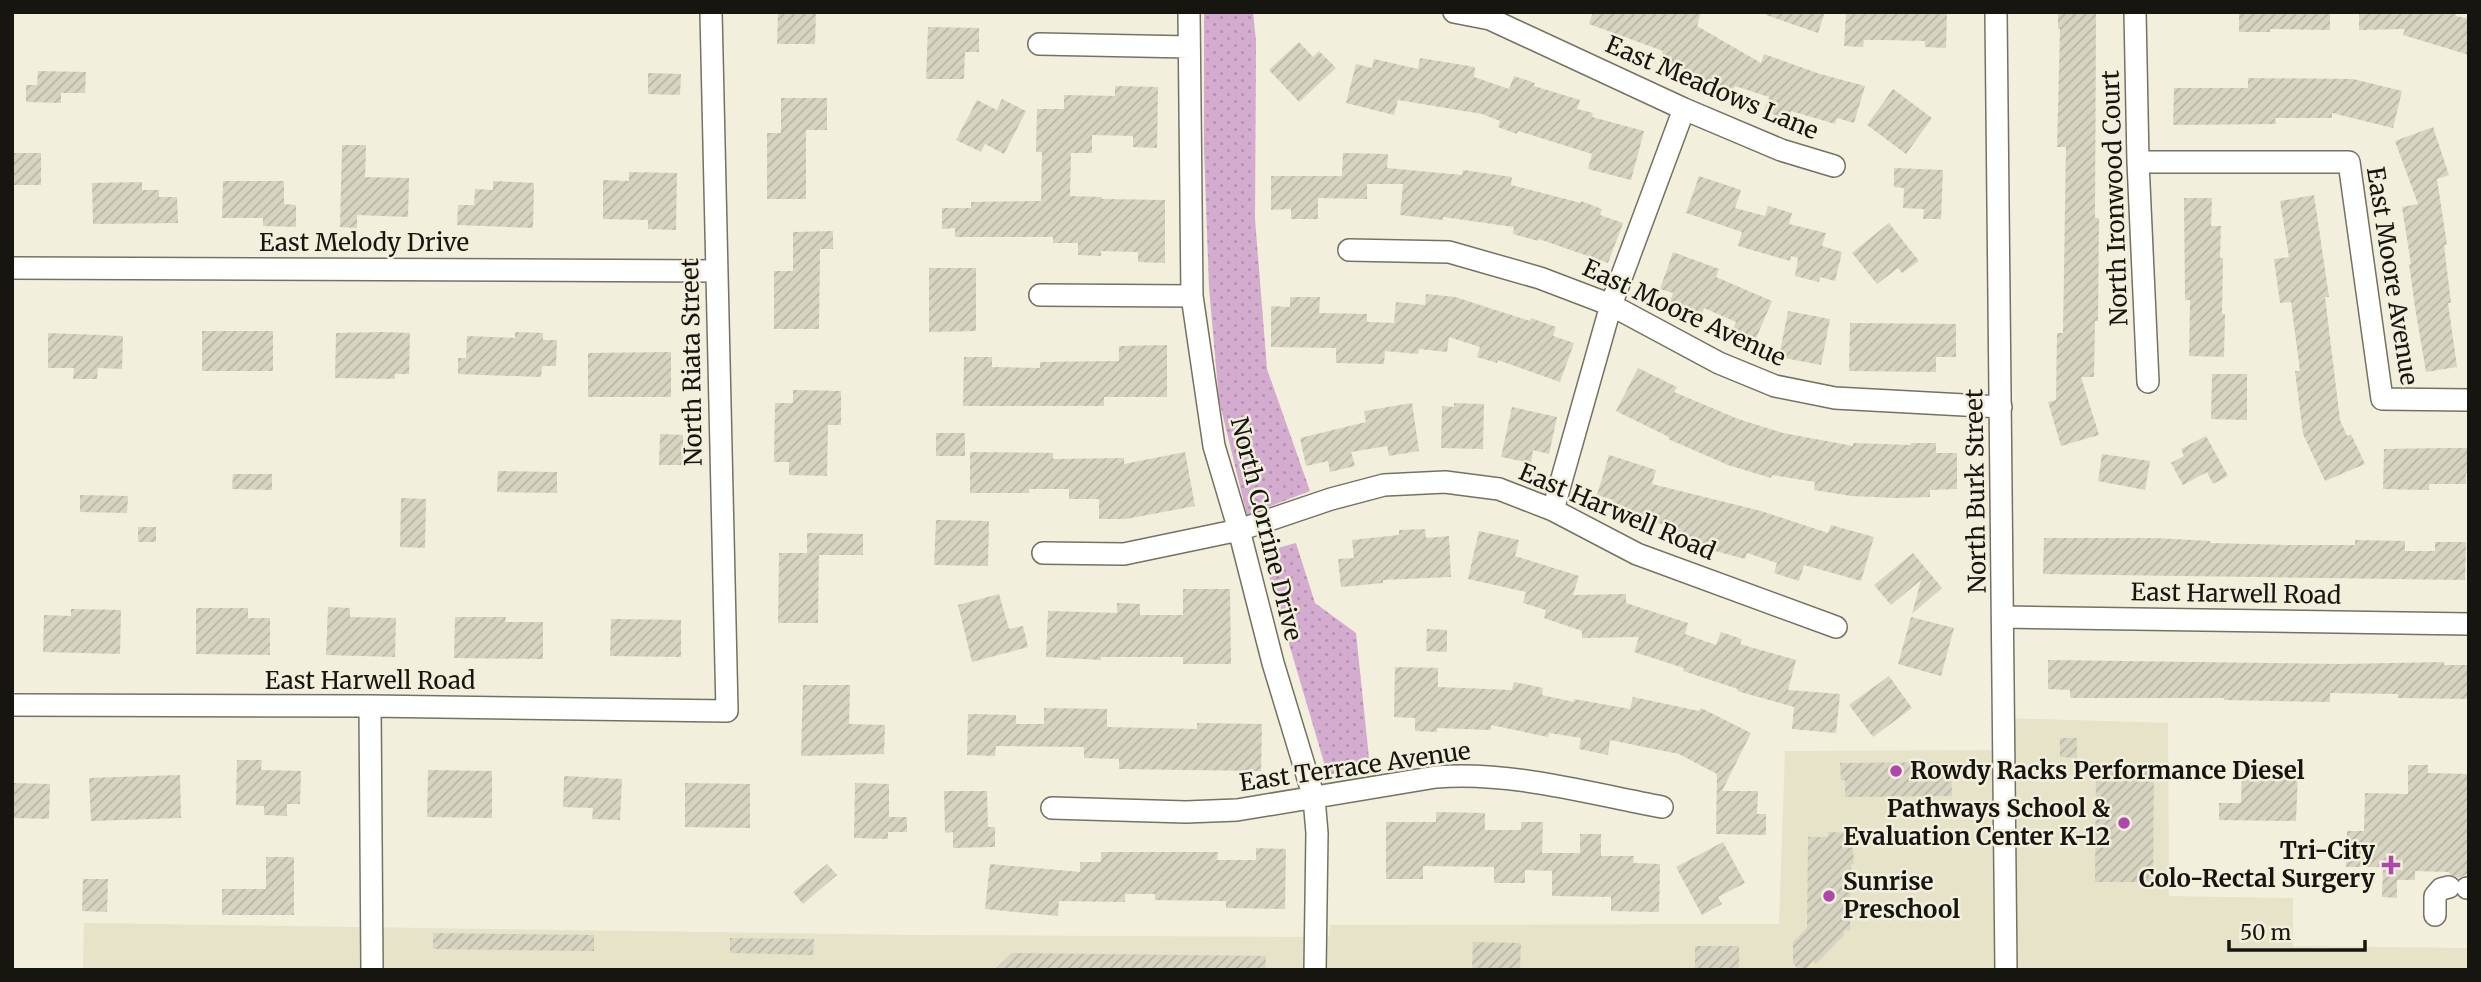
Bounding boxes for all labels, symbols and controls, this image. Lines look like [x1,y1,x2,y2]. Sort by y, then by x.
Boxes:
street label: East Meadows Lane [1601,29,1823,146]
street label: North Ironwood Court [2095,69,2134,327]
street label: East Moore Avenue [2360,165,2425,387]
street label: East Melody Drive [259,227,469,258]
street label: East Moore Avenue [1578,252,1791,373]
street label: North Riata Street [674,257,709,466]
street label: North Burk Street [1958,388,1993,594]
street label: North Corrine Drive [1224,414,1309,644]
street label: East Harwell Road [1514,456,1720,567]
street label: East Harwell Road [2130,576,2342,611]
street label: East Harwell Road [265,665,475,696]
street label: East Terrace Avenue [1237,735,1472,798]
place label: Rowdy Racks Performance Diesel [1910,755,2305,786]
marker: Rowdy Racks Performance Diesel [1888,763,1904,779]
place label: Pathways School & Evaluation Center K-12 [1843,793,2110,852]
marker: Pathways School & Evaluation Center K-12 [2116,815,2132,831]
place label: Tri-City Colo-Rectal Surgery [2139,835,2376,894]
marker: Tri-City Colo-Rectal Surgery [2381,855,2401,875]
place label: Sunrise Preschool [1843,866,1960,925]
marker: Sunrise Preschool [1821,888,1837,904]
scale bar [2229,908,2366,952]
text: 50 m [2240,919,2291,946]

